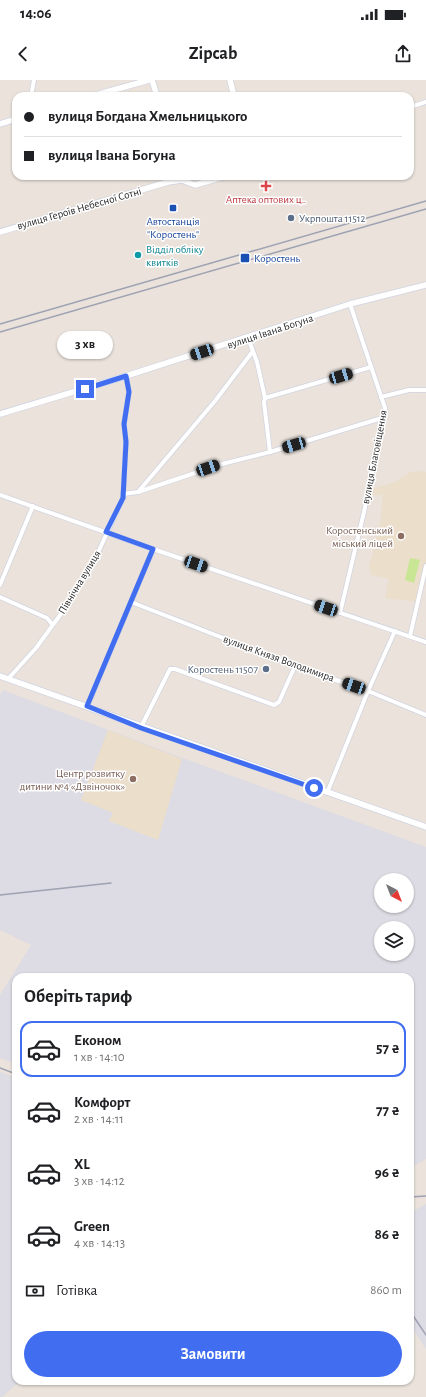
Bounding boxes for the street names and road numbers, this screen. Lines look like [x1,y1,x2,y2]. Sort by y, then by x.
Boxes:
street label: вулиця Героїв Небесної Сотні [16,185,143,232]
street label: вулиця Івана Богуна [226,312,315,351]
street label: вулиця Благовіщення [360,409,389,505]
street label: Північна вулиця [56,549,103,616]
street label: вулиця Князя Володимира [222,633,336,684]

